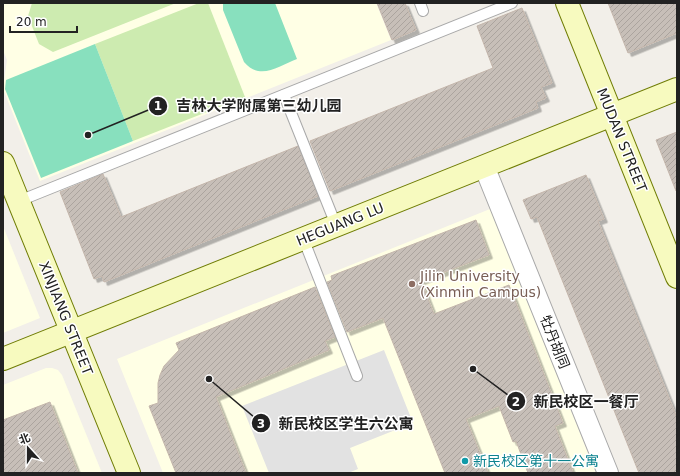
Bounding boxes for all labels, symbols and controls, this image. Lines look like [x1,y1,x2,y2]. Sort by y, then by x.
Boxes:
scale bar [10,8,77,34]
text: 20 m [16,15,47,29]
street label: MUDAN STREET [594,86,650,195]
callout: 吉林大学附属第三幼儿园 [148,92,349,119]
text: 吉林大学附属第三幼儿园 [176,97,342,115]
text: 1 [154,99,162,113]
street label: HEGUANG LU [294,199,386,249]
street label: XINJIANG STREET [36,259,96,378]
place label: Jilin University (Xinmin Campus) [419,268,541,300]
marker: Jilin University (Xinmin Campus) [407,279,417,289]
street label: 牡丹胡同 [537,313,573,371]
callout: 新民校区一餐厅 [506,388,647,415]
text: 新民校区一餐厅 [533,393,639,411]
text: 2 [512,395,520,409]
callout: 新民校区学生六公寓 [251,410,422,437]
text: 新民校区学生六公寓 [278,415,414,433]
text: 3 [257,417,265,431]
north arrow [8,428,48,468]
text: 北 [17,431,32,447]
place label: 新民校区第十一公寓 [473,453,599,469]
marker: 新民校区第十一公寓 [460,456,470,466]

